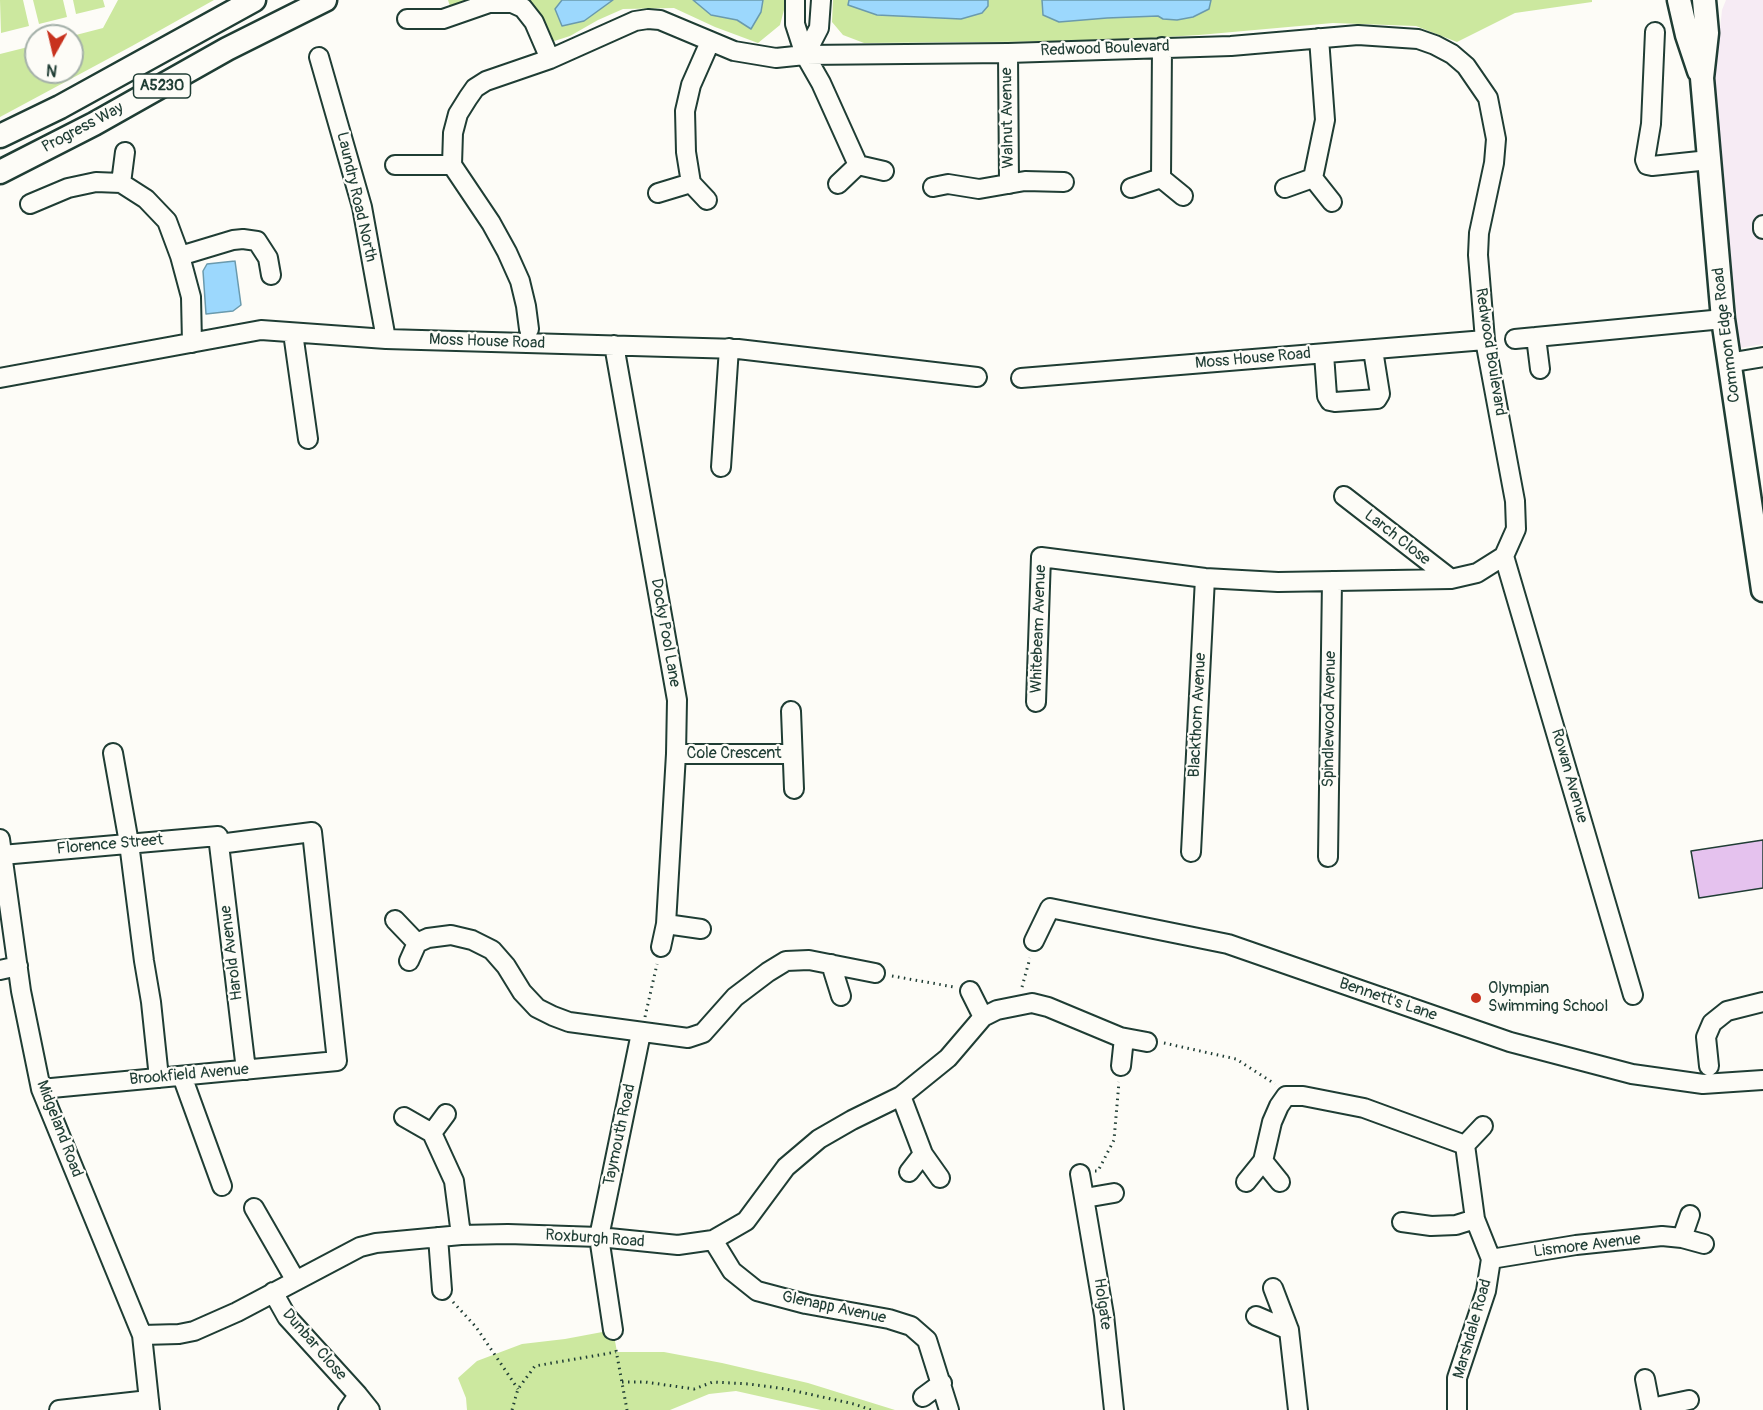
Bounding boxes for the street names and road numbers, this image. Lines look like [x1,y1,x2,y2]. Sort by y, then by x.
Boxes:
street label: Redwood Boulevard [1040,37,1170,61]
street label: Walnut Avenue [998,67,1018,169]
road number: A5230 [134,74,190,98]
street label: Progress Way [39,99,127,157]
street label: Laundry Road North [332,130,380,264]
street label: Common Edge Road [1709,266,1745,404]
street label: Redwood Boulevard [1470,287,1510,417]
street label: Moss House Road [429,330,545,354]
street label: Moss House Road [1194,344,1312,374]
street label: Larch Close [1360,506,1434,570]
street label: Whitebeam Avenue [1027,564,1051,694]
street label: Docky Pool Lane [646,577,684,689]
street label: Spindlewood Avenue [1319,651,1341,787]
street label: Blackthorn Avenue [1185,652,1211,778]
street label: Rowan Avenue [1546,727,1592,825]
street label: Cole Crescent [687,744,781,764]
street label: Florence Street [56,831,164,859]
street label: Harold Avenue [217,904,247,1002]
street label: Bennett's Lane [1337,974,1439,1026]
street label: Brookfield Avenue [128,1060,250,1090]
street label: Midgeland Road [32,1078,86,1180]
street label: Taymouth Road [600,1082,640,1188]
street label: Roxburgh Road [545,1226,645,1252]
street label: Lismore Avenue [1532,1230,1642,1262]
street label: Holgate [1089,1277,1115,1331]
street label: Marshdale Road [1450,1277,1496,1381]
street label: Glenapp Avenue [780,1288,888,1328]
street label: Dunbar Close [278,1305,350,1385]

